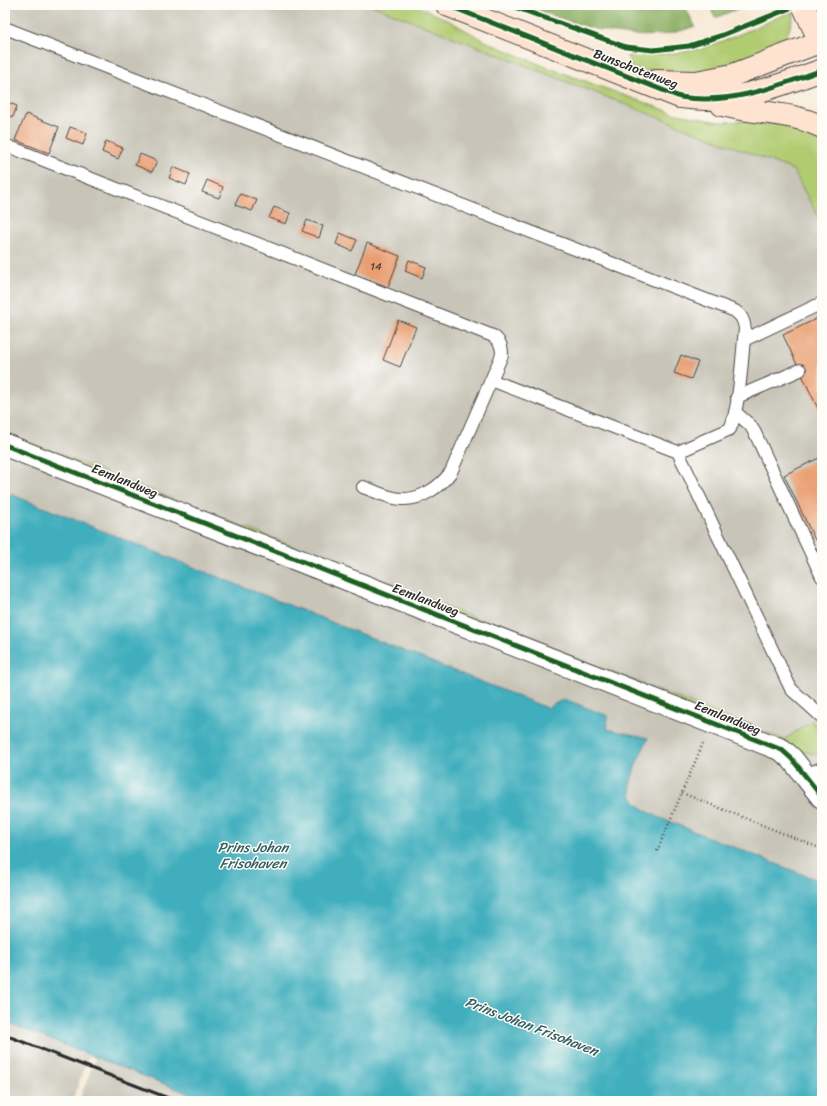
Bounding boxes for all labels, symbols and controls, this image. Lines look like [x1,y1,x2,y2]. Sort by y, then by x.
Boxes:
street label: Bunschotenweg [590,42,682,95]
house number: 14 [370,257,382,276]
street label: Eemlandweg [88,457,162,504]
street label: Eemlandweg [389,576,463,623]
street label: Eemlandweg [691,694,765,741]
water label: Prins Johan Frisohaven [218,835,290,876]
water label: Prins Johan Frisohaven [462,990,603,1064]

